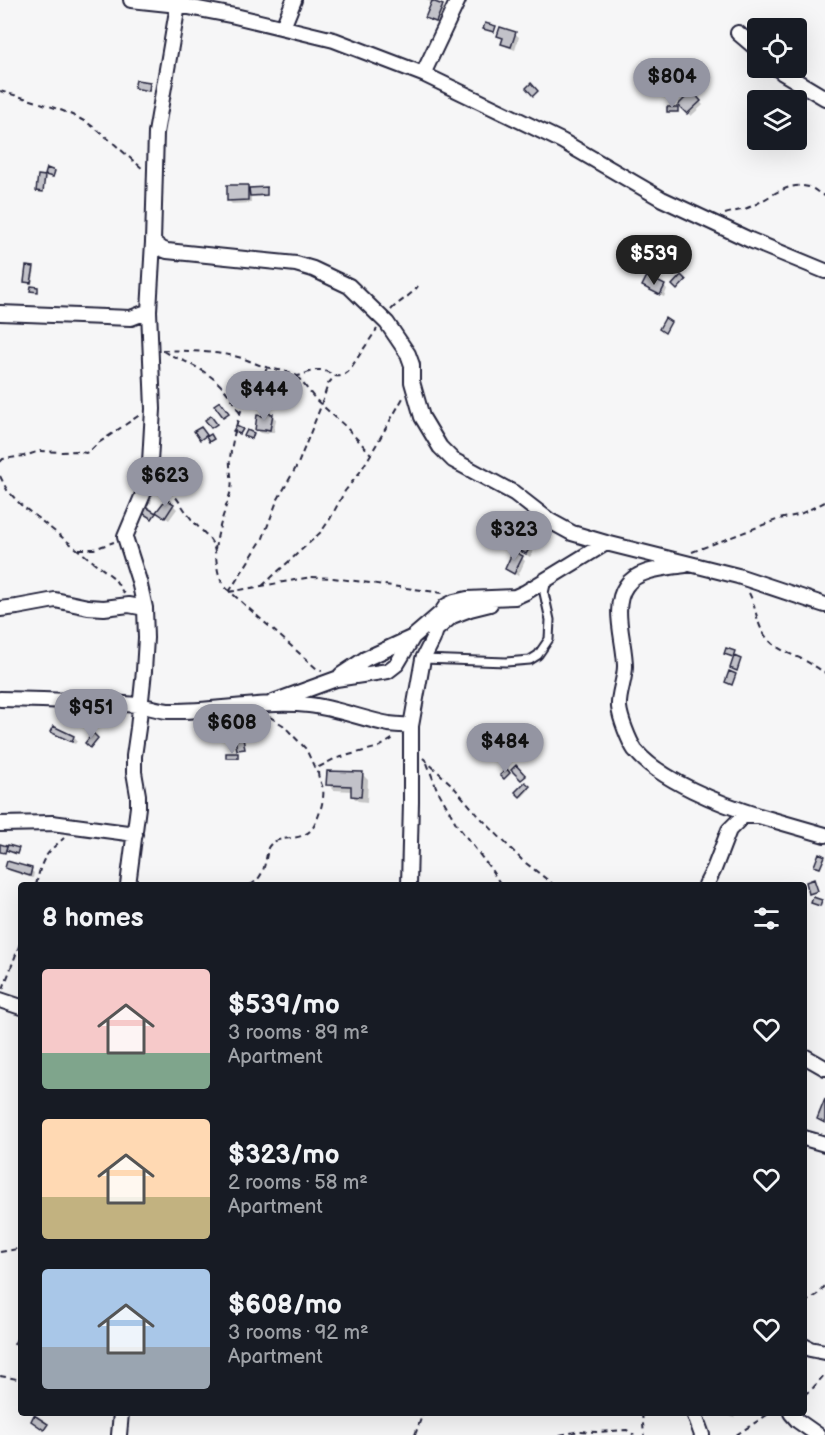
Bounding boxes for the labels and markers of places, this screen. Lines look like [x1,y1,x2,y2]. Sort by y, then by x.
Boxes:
pin: $804 [636,58,708,109]
pin: $539 [618,235,690,286]
pin: $444 [228,371,300,422]
pin: $623 [129,457,201,508]
pin: $323 [478,511,550,562]
pin: $951 [55,689,127,740]
pin: $608 [196,704,268,755]
pin: $484 [469,723,541,774]

